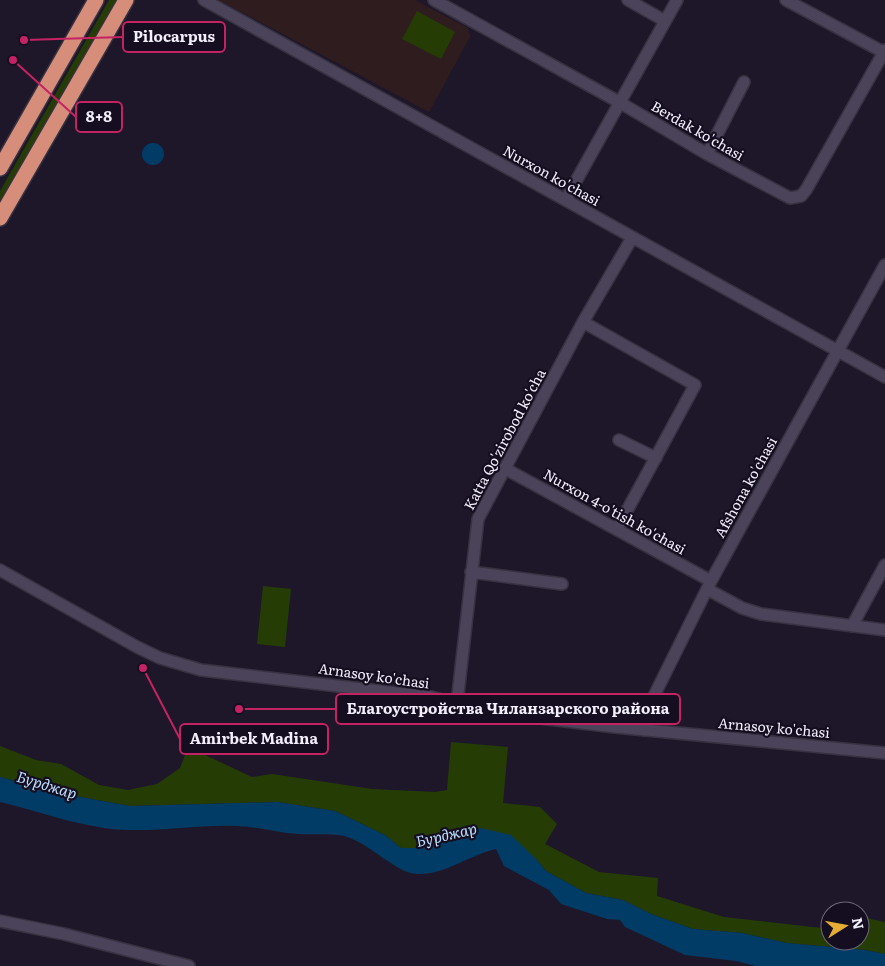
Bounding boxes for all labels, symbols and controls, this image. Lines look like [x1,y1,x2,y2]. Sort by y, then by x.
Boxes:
callout: Pilocarpus [123,22,225,52]
text: Pilocarpus [133,24,216,47]
street label: Berdak ko'chasi [648,95,748,165]
callout: 8+8 [76,102,122,132]
text: 8+8 [86,104,112,127]
street label: Nurxon ko'chasi [500,140,604,210]
street label: Katta Qo'zirobod ko'cha [458,364,550,513]
street label: Afshona ko'chasi [709,433,781,541]
street label: Nurxon 4-o'tish ko'chasi [540,463,690,559]
street label: Arnasoy ko'chasi [317,657,431,693]
callout: Благоустройства Чиланзарского района [336,694,680,724]
text: Благоустройства Чиланзарского района [346,696,670,719]
street label: Arnasoy ko'chasi [717,712,831,742]
callout: Amirbek Madina [180,724,328,754]
text: Amirbek Madina [190,726,318,749]
water label: Бурджар [14,764,80,804]
water label: Бурджар [413,816,479,852]
north arrow [820,901,870,951]
text: N [848,916,870,931]

